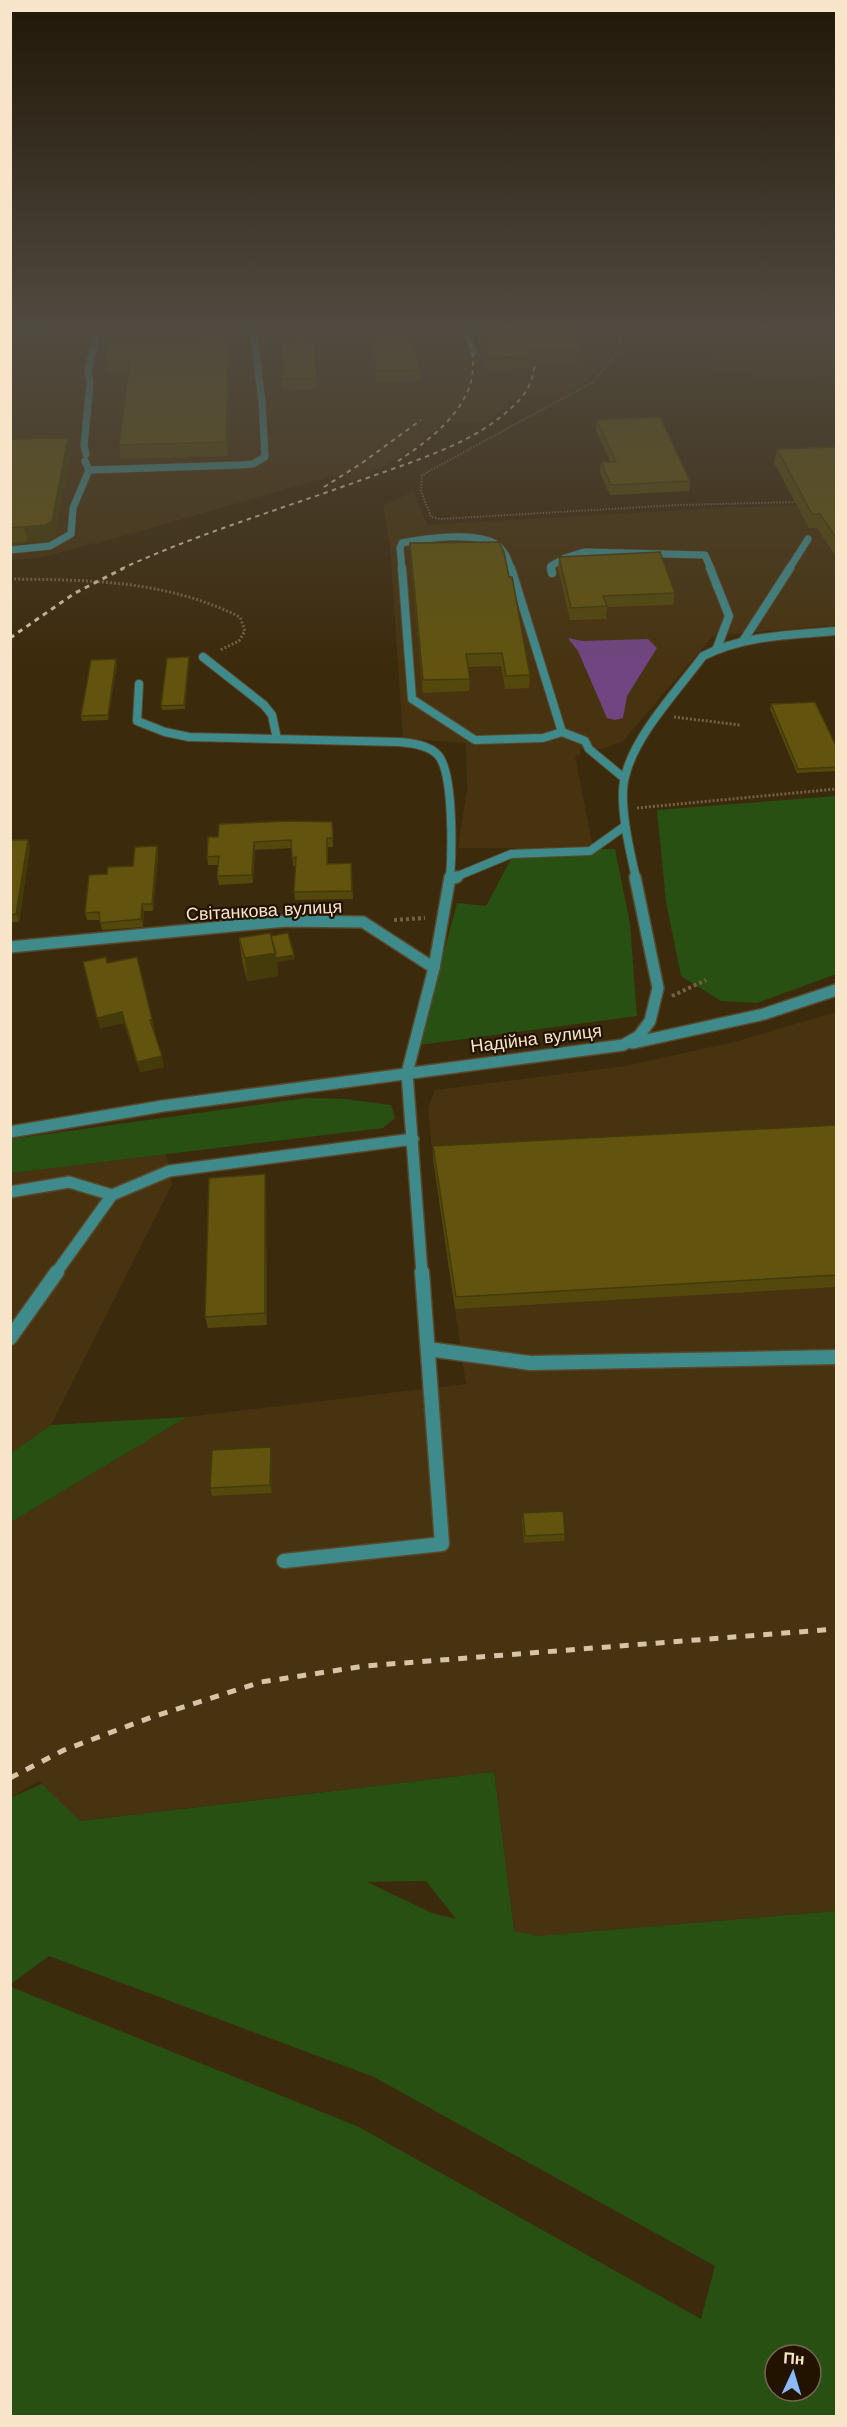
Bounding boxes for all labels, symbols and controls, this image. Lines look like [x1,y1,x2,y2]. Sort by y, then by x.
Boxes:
street label: Світанкова вулиця [185,895,343,925]
street label: Надійна вулиця [469,1020,603,1056]
north arrow [763,2343,823,2403]
text: Пн [783,2348,805,2369]

